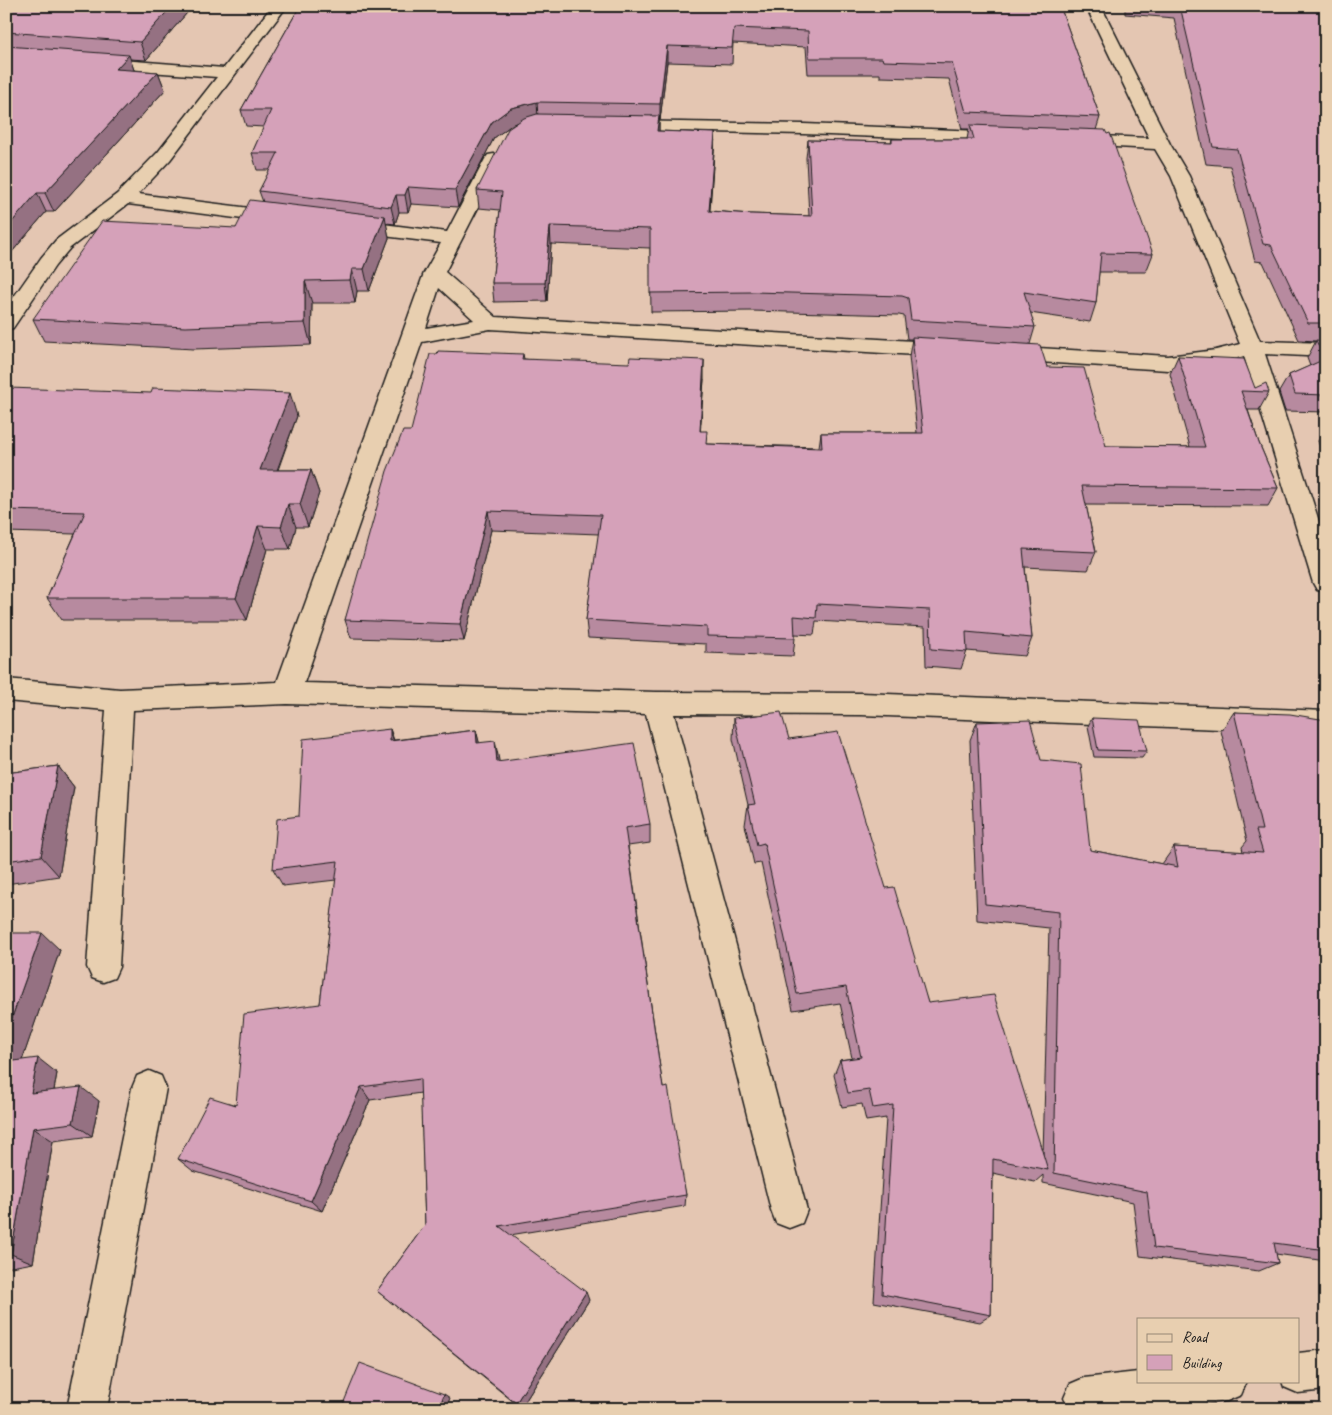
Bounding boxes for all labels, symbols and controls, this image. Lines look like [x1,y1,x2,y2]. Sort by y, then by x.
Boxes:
legend [1137,1318,1300,1382]
text: Road [1182,1328,1209,1347]
text: Building [1182,1354,1222,1373]

